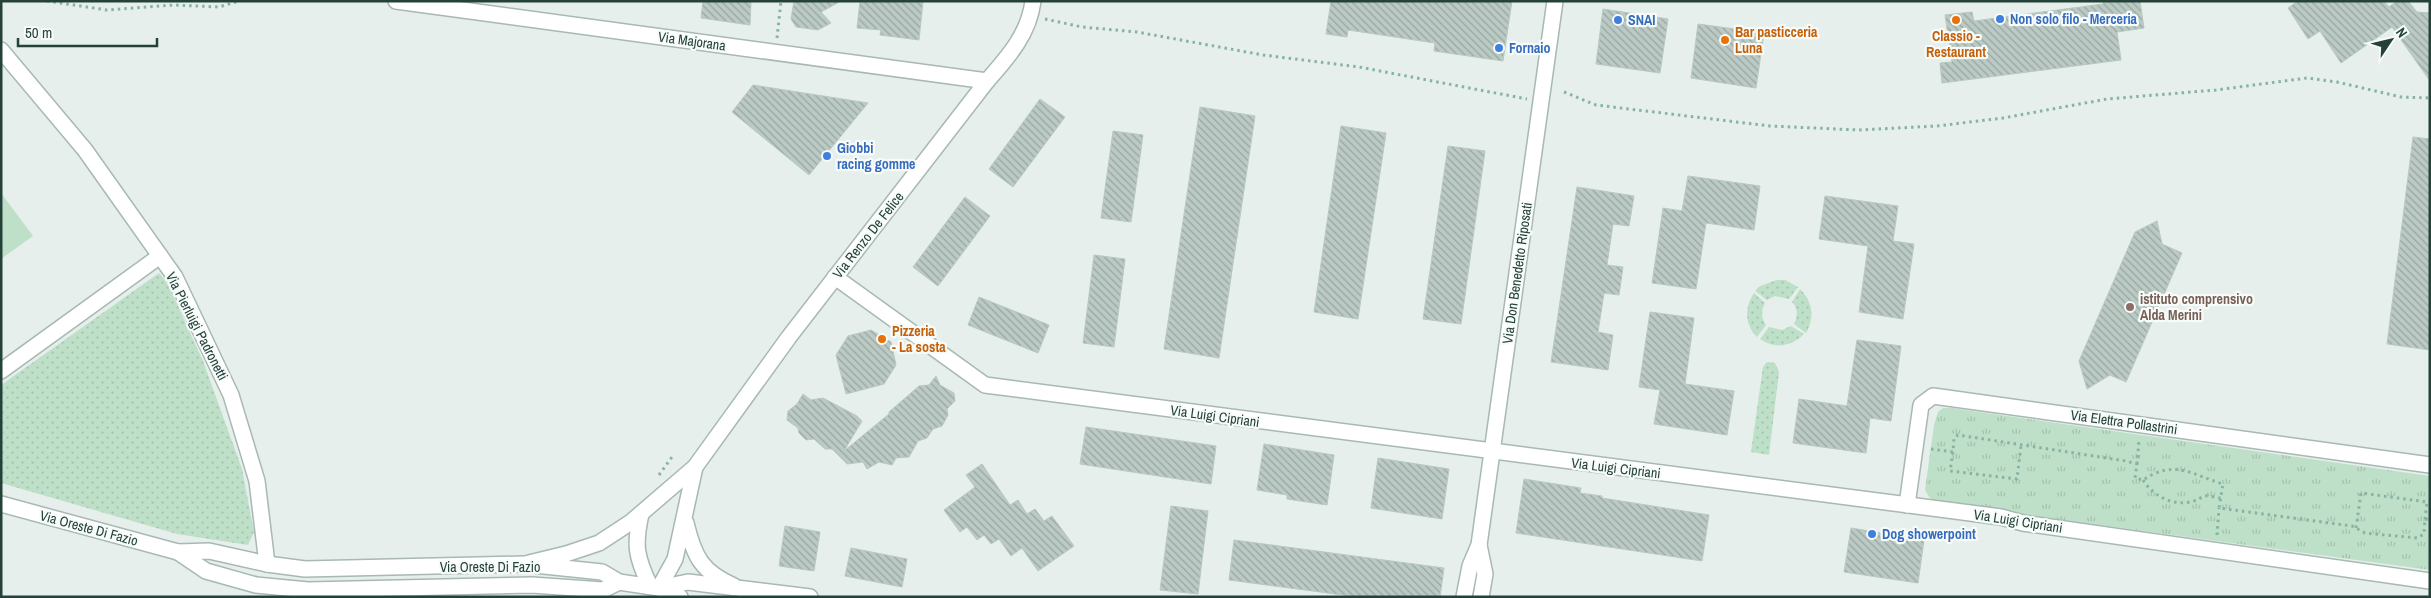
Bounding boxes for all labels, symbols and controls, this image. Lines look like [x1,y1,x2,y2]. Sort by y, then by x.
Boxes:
place label: Non solo filo - Merceria [2010,10,2138,28]
place label: SNAI [1628,11,1655,29]
marker: Non solo filo - Merceria [1994,13,2006,25]
marker: SNAI [1612,14,1624,26]
marker: Classio - Restaurant [1950,14,1962,26]
scale bar [18,15,156,47]
north arrow [2366,15,2416,65]
text: 50 m [25,22,52,43]
place label: Bar pasticceria Luna [1735,23,1818,57]
text: N [2392,24,2411,41]
street label: Via Majorana [657,27,728,55]
place label: Classio - Restaurant [1926,27,1986,61]
marker: Bar pasticceria Luna [1719,34,1731,46]
place label: Fornaio [1509,39,1551,57]
marker: Fornaio [1493,42,1505,54]
place label: Giobbi racing gomme [837,139,915,173]
marker: Giobbi racing gomme [821,150,833,162]
street label: Via Renzo De Felice [829,188,907,282]
street label: Via Don Benedetto Riposati [1498,201,1536,345]
street label: Via Pierluigi Padronetti [162,269,232,383]
place label: istituto comprensivo Alda Merini [2140,290,2253,324]
marker: istituto comprensivo Alda Merini [2124,301,2136,313]
place label: Pizzeria - La sosta [892,322,946,356]
marker: Pizzeria - La sosta [876,333,888,345]
street label: Via Luigi Cipriani [1169,401,1261,431]
street label: Via Elettra Pollastrini [2069,406,2179,438]
street label: Via Luigi Cipriani [1570,454,1662,482]
street label: Via Luigi Cipriani [1972,505,2064,537]
street label: Via Oreste Di Fazio [38,506,140,550]
place label: Dog showerpoint [1882,525,1976,543]
marker: Dog showerpoint [1866,528,1878,540]
street label: Via Oreste Di Fazio [440,558,540,576]

